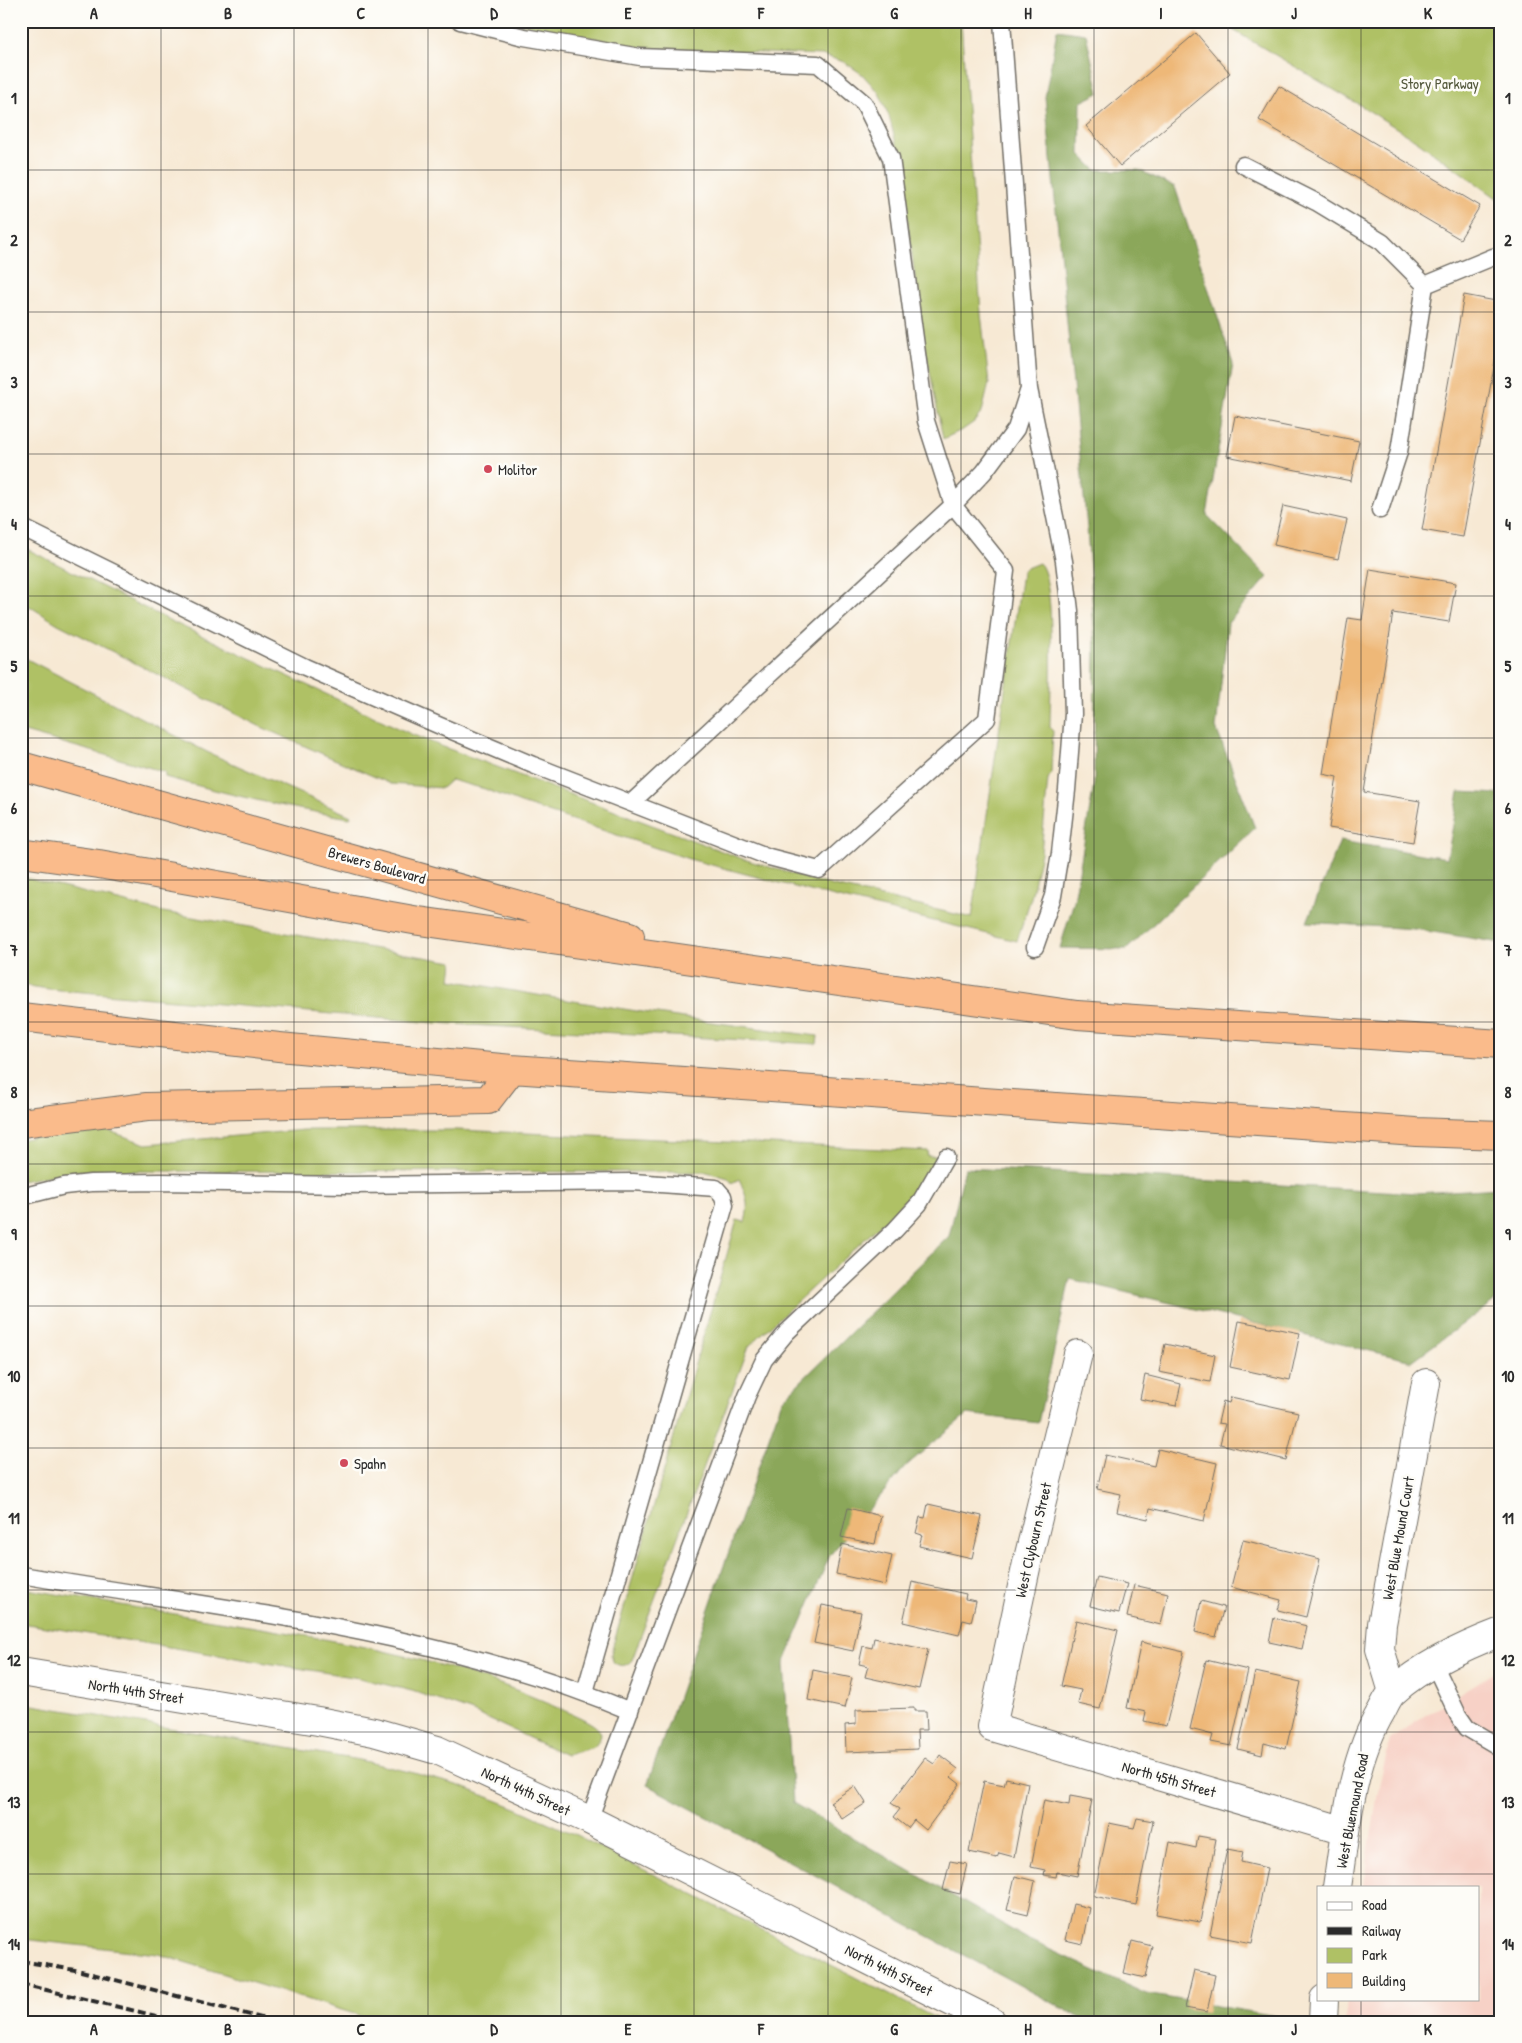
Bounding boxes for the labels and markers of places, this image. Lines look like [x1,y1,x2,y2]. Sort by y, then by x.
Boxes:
place label: Molitor [498,459,538,480]
marker: Molitor [482,463,494,475]
place label: Spahn [354,1453,386,1474]
marker: Spahn [338,1457,350,1469]

